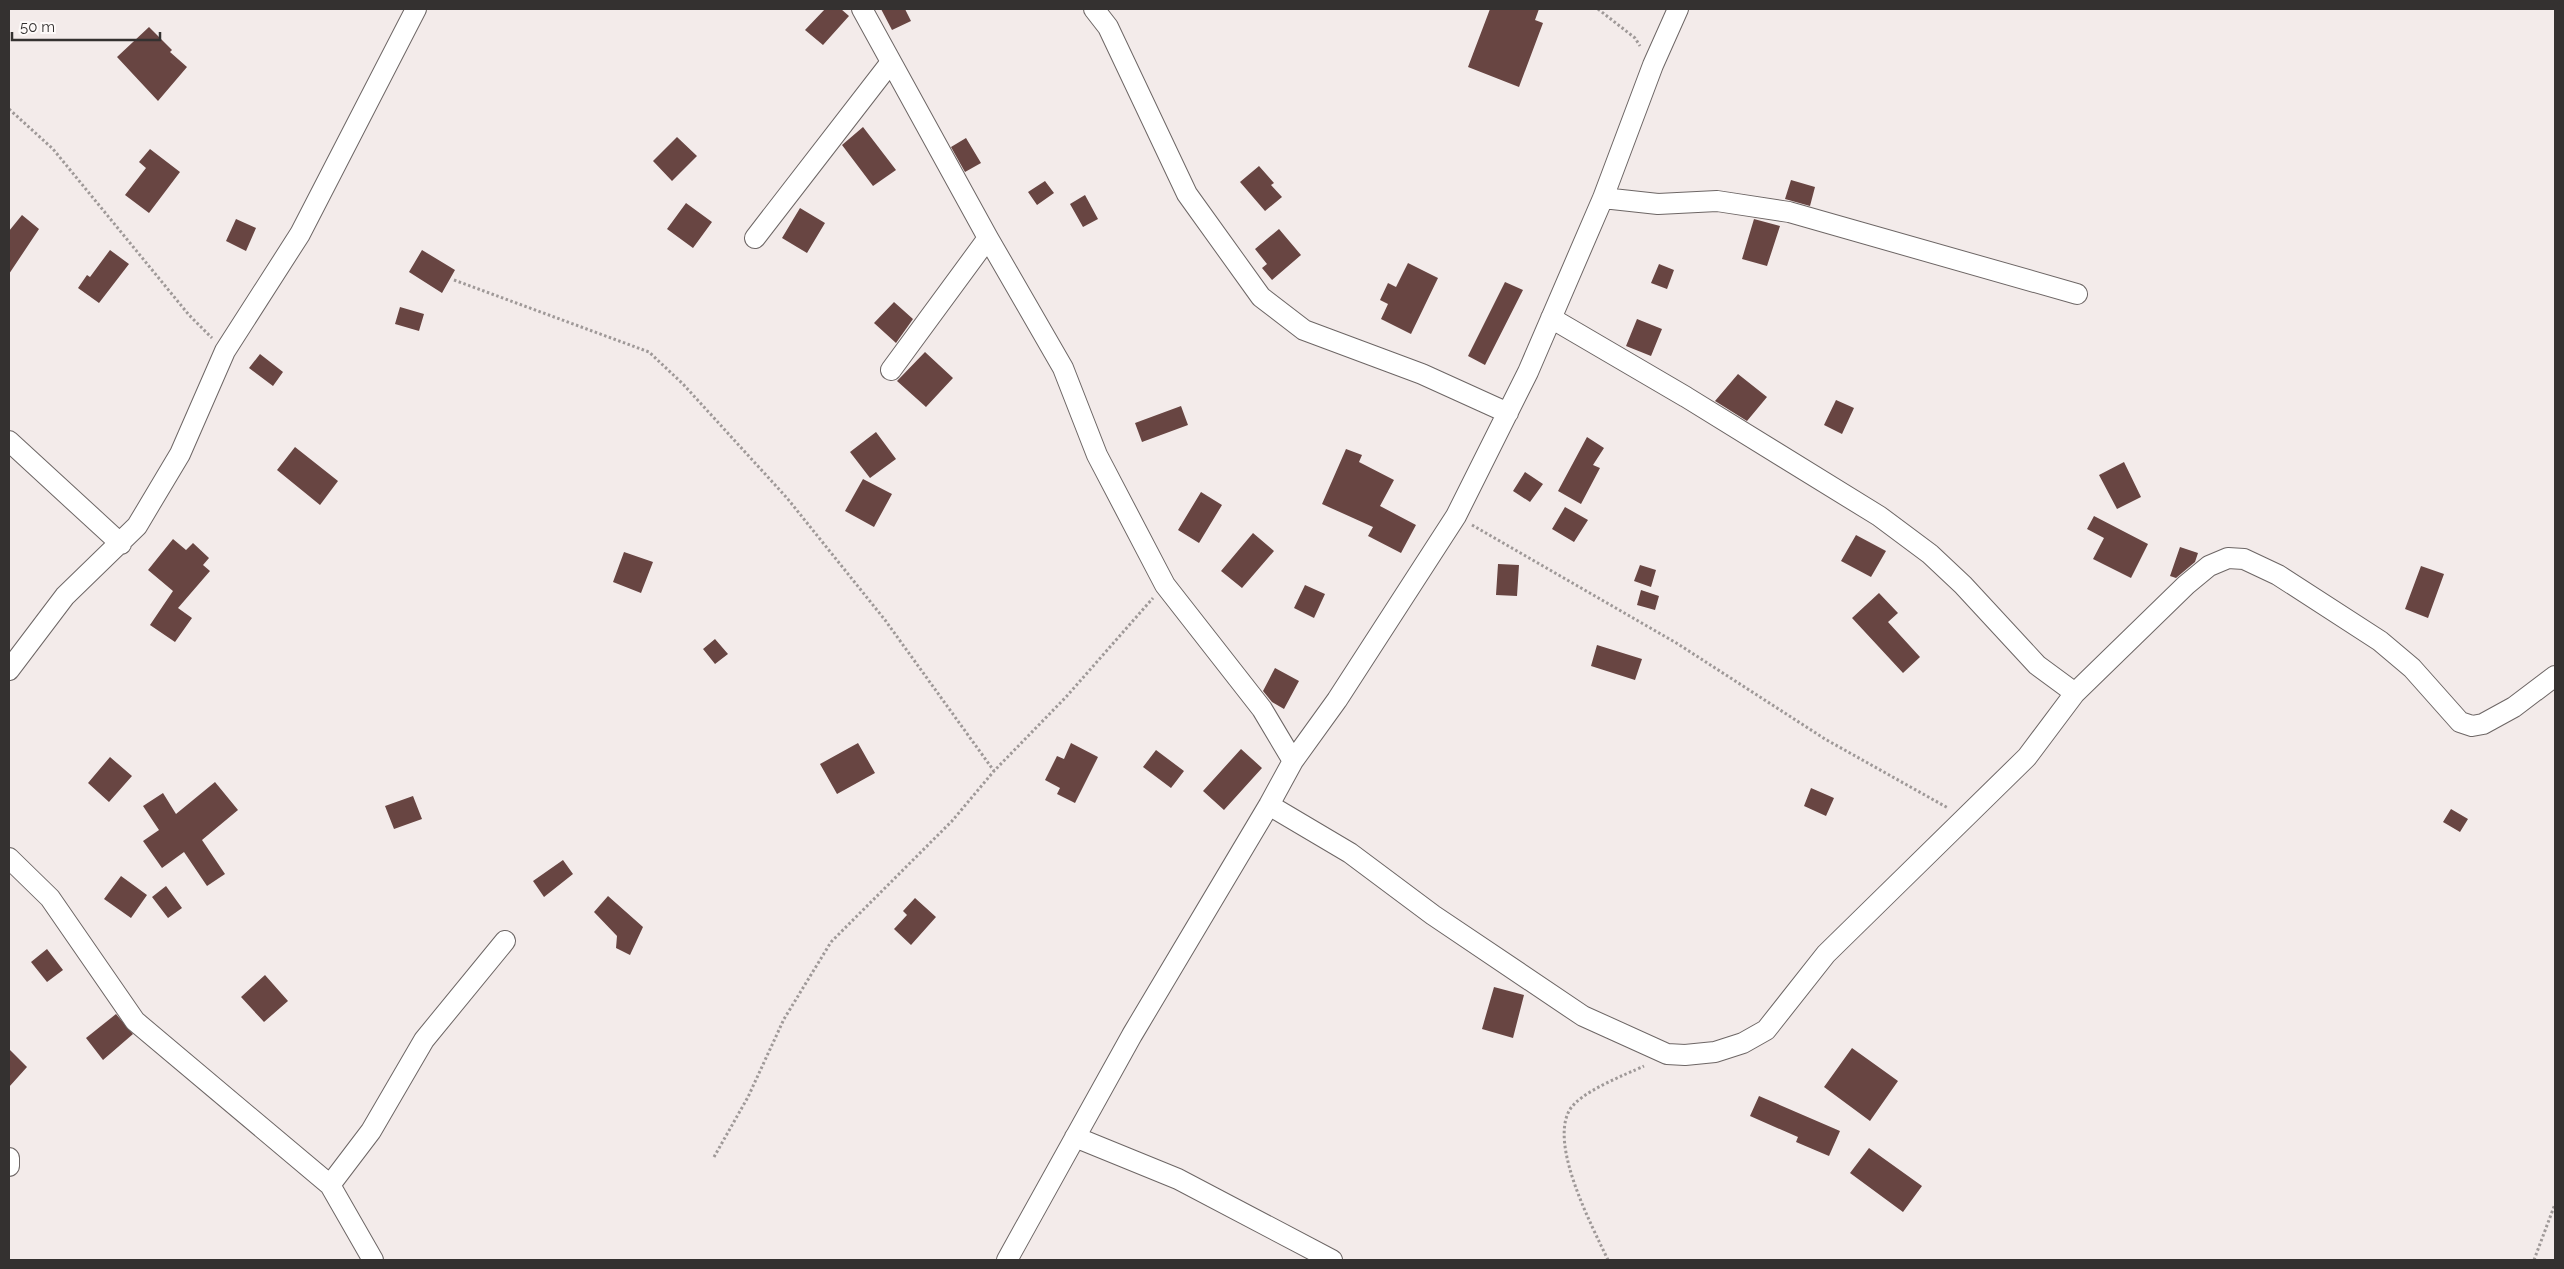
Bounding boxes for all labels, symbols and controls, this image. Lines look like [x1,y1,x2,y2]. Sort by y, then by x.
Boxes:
scale bar [12,10,160,42]
text: 50 m [20,18,55,36]

